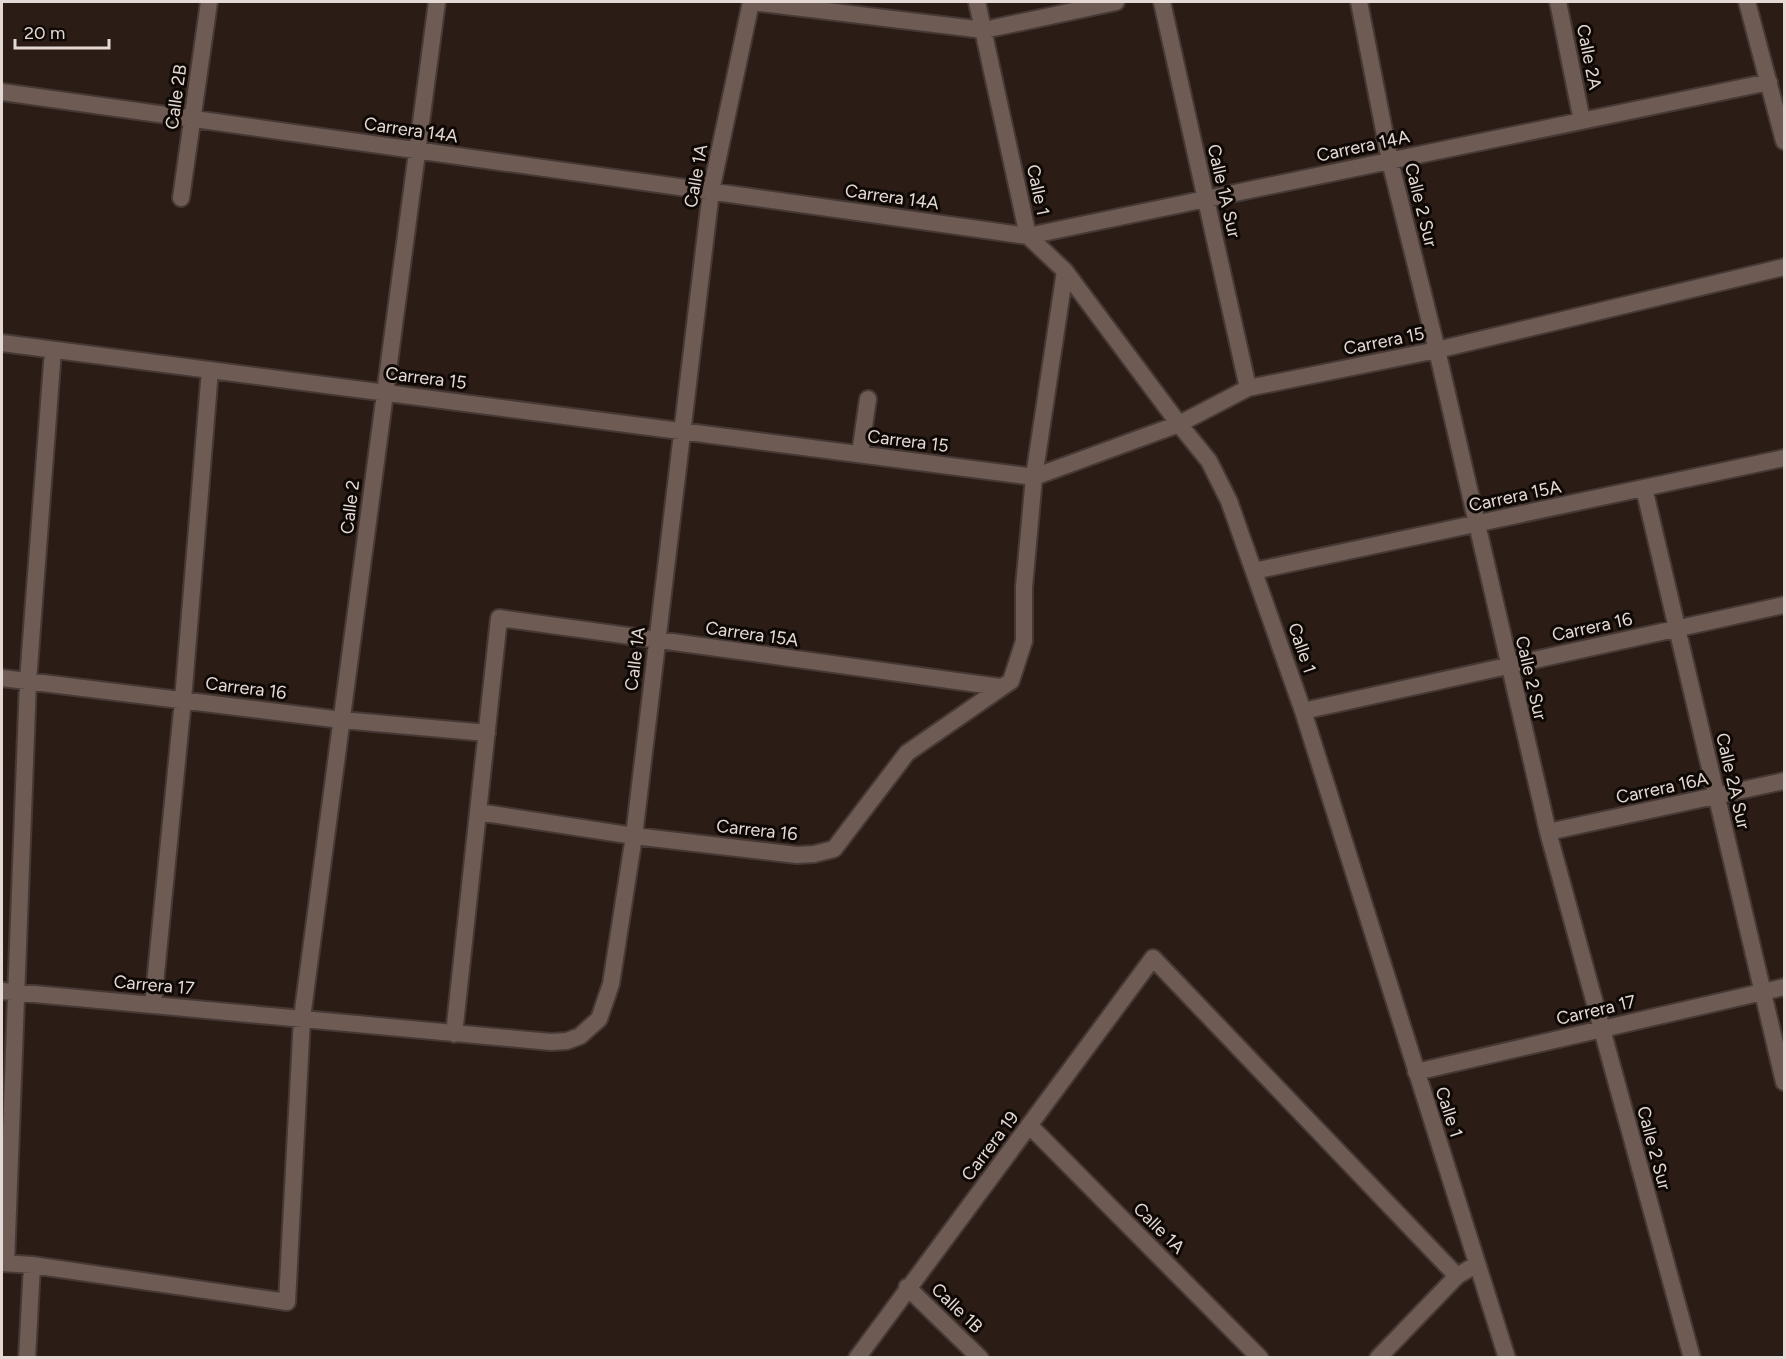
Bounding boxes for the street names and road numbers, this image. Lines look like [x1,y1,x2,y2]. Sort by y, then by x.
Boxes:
street label: Calle 2A [1572,22,1606,92]
street label: Calle 2B [161,63,191,131]
street label: Carrera 14A [363,113,459,147]
street label: Carrera 14A [1314,125,1412,167]
street label: Calle 1A Sur [1203,142,1245,240]
street label: Calle 1A [680,143,712,209]
street label: Calle 2 Sur [1400,161,1442,249]
street label: Calle 1 [1022,162,1054,218]
street label: Carrera 14A [844,180,940,214]
street label: Carrera 15 [1342,322,1426,360]
street label: Carrera 15 [384,362,468,394]
street label: Carrera 15 [866,425,950,457]
street label: Carrera 15A [1467,475,1563,517]
street label: Calle 2 [336,479,364,535]
street label: Carrera 16 [1550,608,1634,646]
street label: Carrera 15A [704,617,800,651]
street label: Calle 1 [1283,620,1321,676]
street label: Calle 1A [620,626,650,692]
street label: Calle 2 Sur [1511,634,1551,722]
street label: Carrera 16 [204,672,288,704]
street label: Calle 2A Sur [1711,731,1755,831]
street label: Carrera 16A [1614,768,1710,808]
street label: Carrera 16 [715,815,799,845]
street label: Carrera 17 [113,971,196,1000]
street label: Carrera 17 [1554,990,1638,1030]
street label: Calle 1 [1431,1084,1467,1140]
street label: Calle 2 Sur [1632,1104,1676,1192]
street label: Carrera 19 [957,1107,1023,1185]
street label: Calle 1A [1129,1198,1189,1258]
street label: Calle 1B [927,1278,987,1338]

